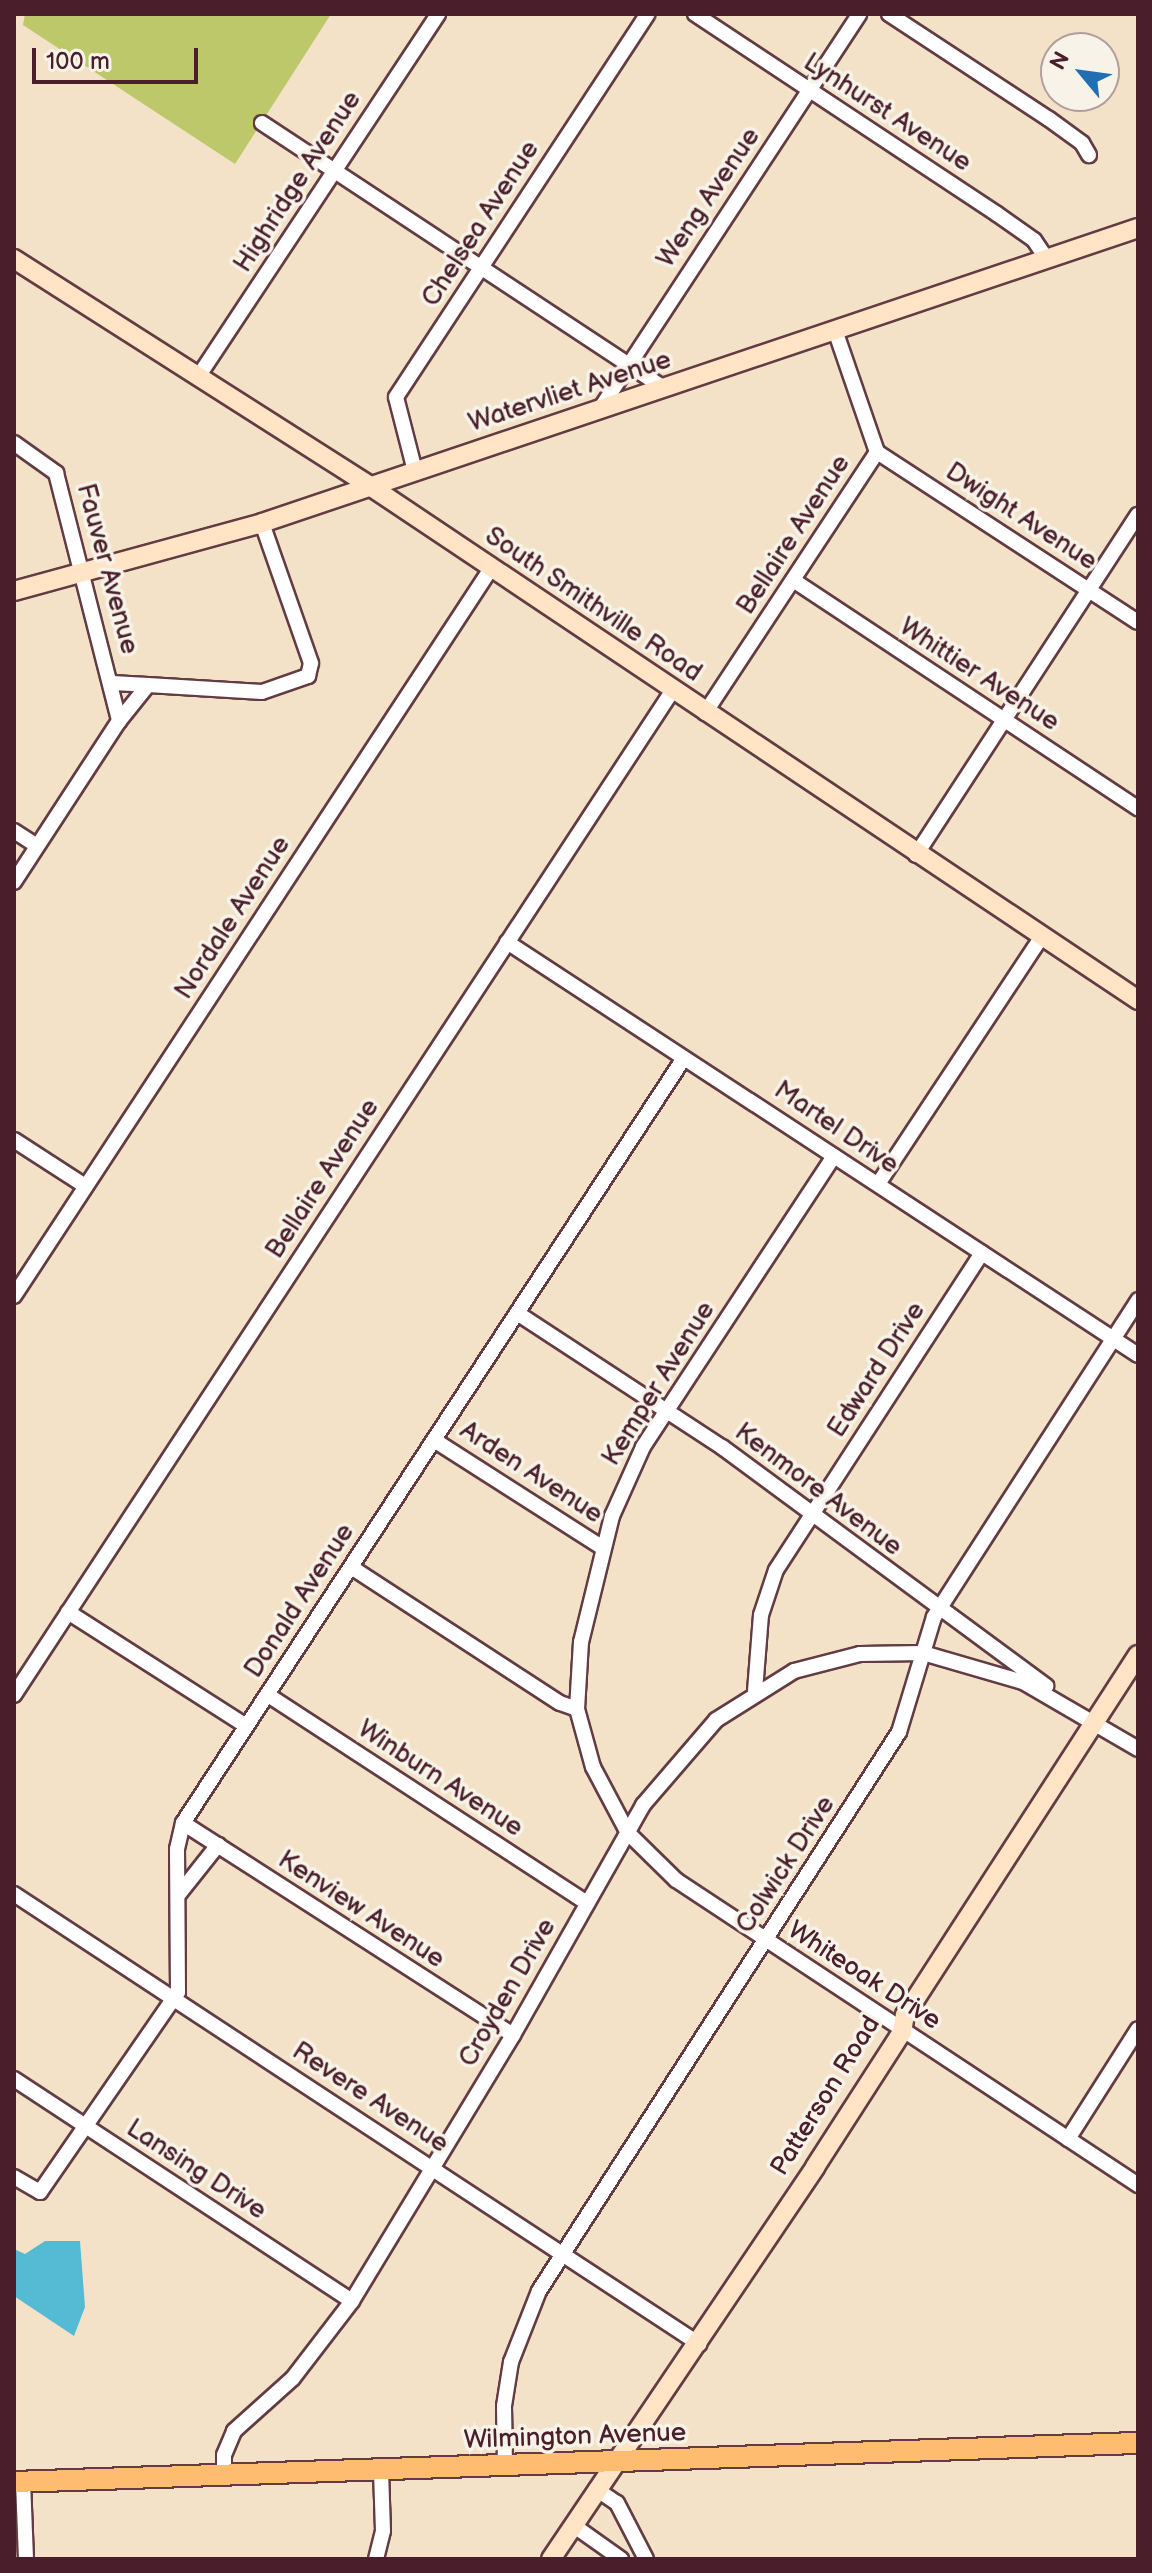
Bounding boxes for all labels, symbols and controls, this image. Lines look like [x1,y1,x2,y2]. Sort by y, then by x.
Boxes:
scale bar [36,32,202,82]
north arrow [1040,32,1120,112]
text: 100 m [46,47,110,76]
street label: Lynhurst Avenue [797,47,977,179]
text: N [1045,47,1076,75]
street label: Highridge Avenue [228,86,368,278]
street label: Weng Avenue [651,122,767,274]
street label: Chelsea Avenue [416,135,546,313]
street label: Watervliet Avenue [465,345,675,439]
street label: Bellaire Avenue [731,449,857,621]
street label: Dwight Avenue [939,456,1103,578]
street label: Fauver Avenue [69,480,145,658]
street label: South Smithville Road [479,521,707,689]
street label: Whittier Avenue [893,612,1065,738]
street label: Nordale Avenue [169,831,297,1005]
street label: Martel Drive [768,1075,904,1181]
street label: Bellaire Avenue [260,1093,386,1265]
street label: Kemper Avenue [596,1296,722,1472]
street label: Edward Drive [822,1297,932,1443]
street label: Arden Avenue [454,1415,608,1531]
street label: Kenmore Avenue [728,1417,908,1563]
street label: Donald Avenue [239,1518,361,1684]
street label: Winburn Avenue [352,1714,528,1844]
street label: Colwick Drive [730,1791,842,1939]
street label: Kenview Avenue [272,1845,450,1975]
street label: Croyden Drive [453,1913,563,2073]
street label: Whiteoak Drive [782,1915,946,2037]
street label: Patterson Road [764,2010,888,2182]
street label: Revere Avenue [286,2036,454,2160]
street label: Lansing Drive [120,2113,272,2227]
street label: Wilmington Avenue [463,2418,687,2456]

